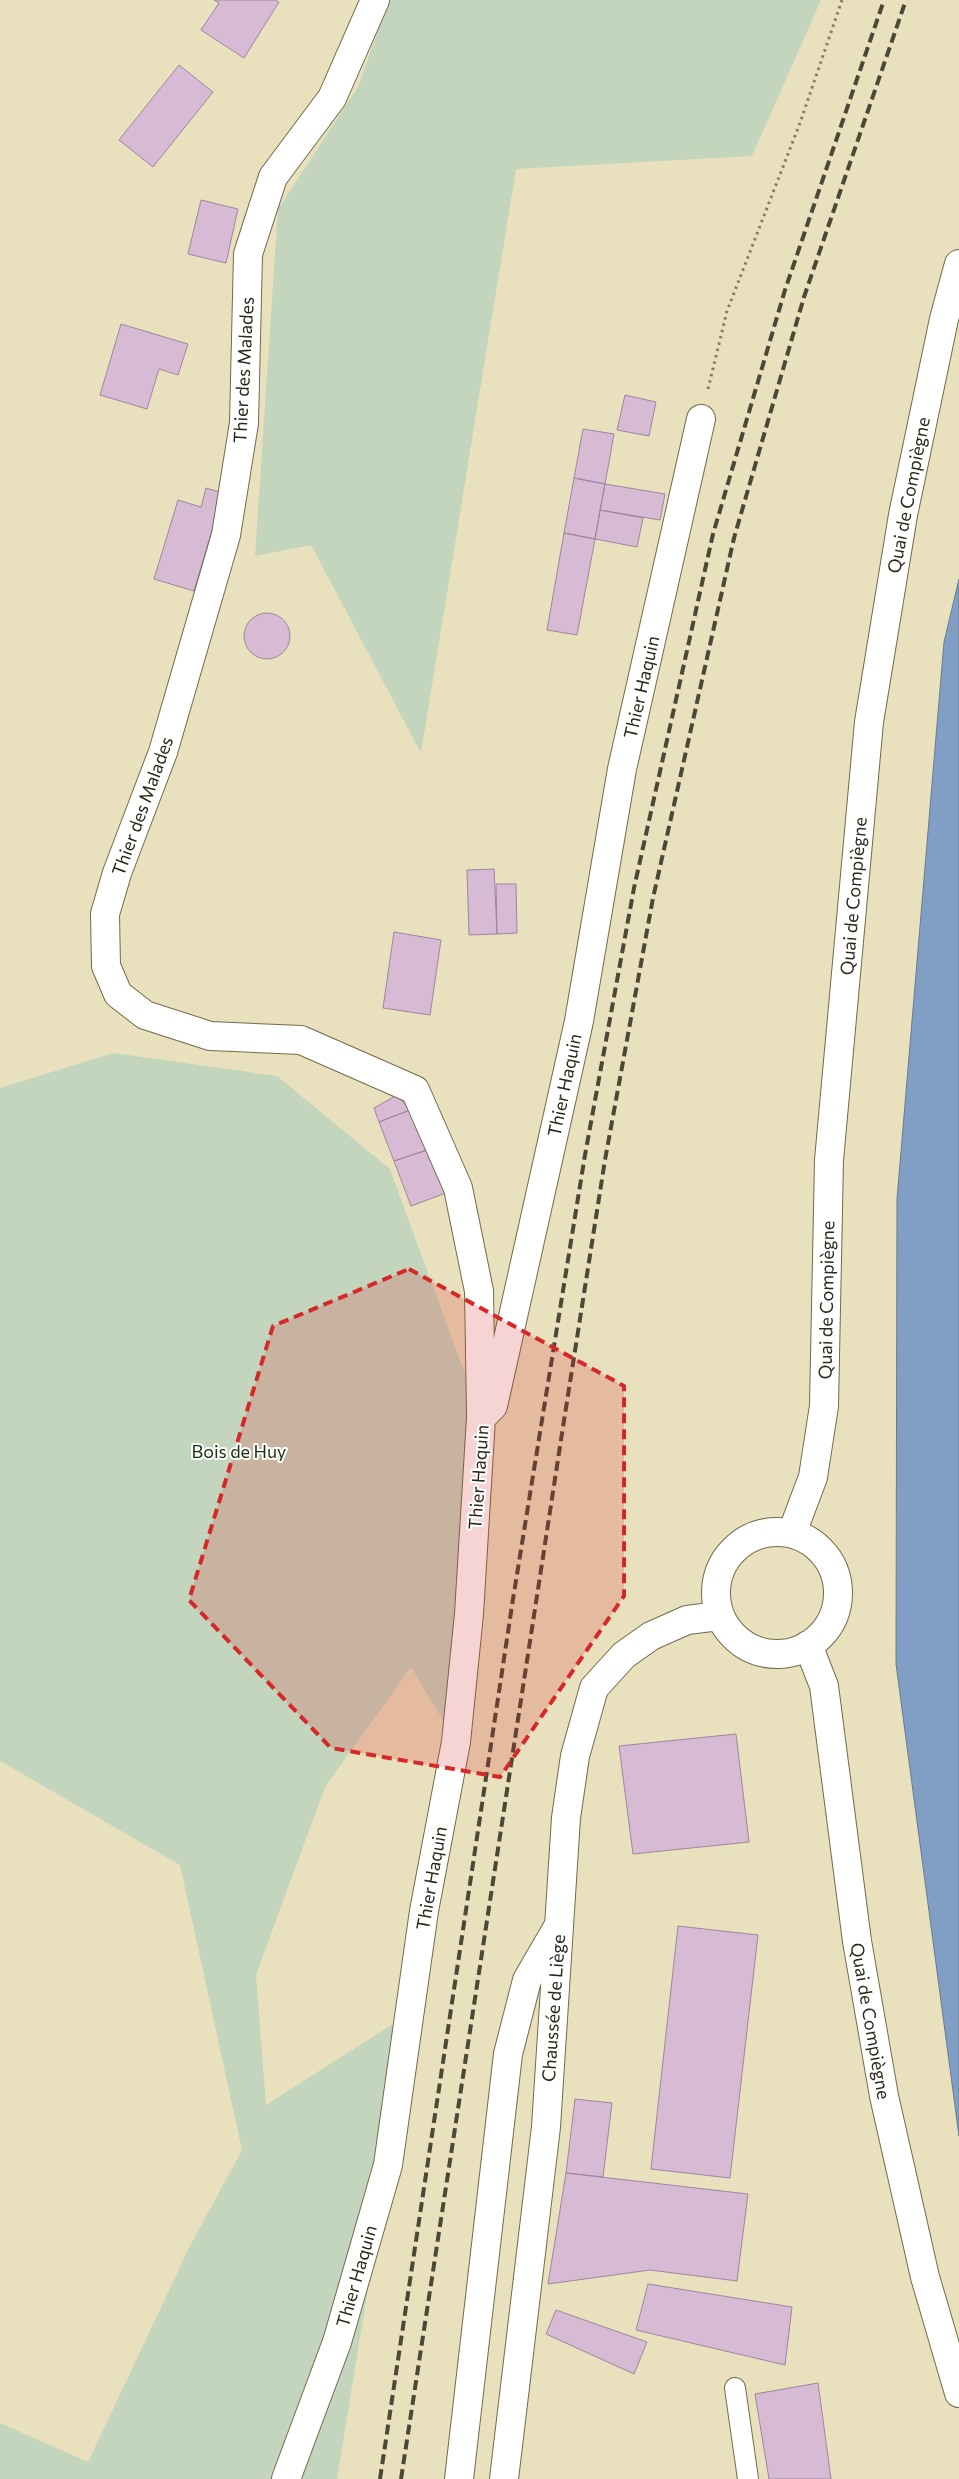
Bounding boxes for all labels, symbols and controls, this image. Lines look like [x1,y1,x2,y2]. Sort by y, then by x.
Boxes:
street label: Thier des Malades [228,296,258,444]
street label: Quai de Compiègne [882,415,934,575]
street label: Thier Haquin [618,633,664,741]
street label: Thier des Malades [107,733,177,879]
street label: Quai de Compiègne [835,816,871,976]
street label: Thier Haquin [542,1031,586,1139]
street label: Quai de Compiègne [814,1220,838,1380]
street label: Thier Haquin [463,1424,493,1530]
park label: Bois de Huy [192,1440,286,1462]
street label: Thier Haquin [411,1824,451,1932]
street label: Chaussée de Liège [537,1934,569,2082]
street label: Quai de Compiègne [846,1941,896,2101]
street label: Thier Haquin [331,2222,381,2330]

